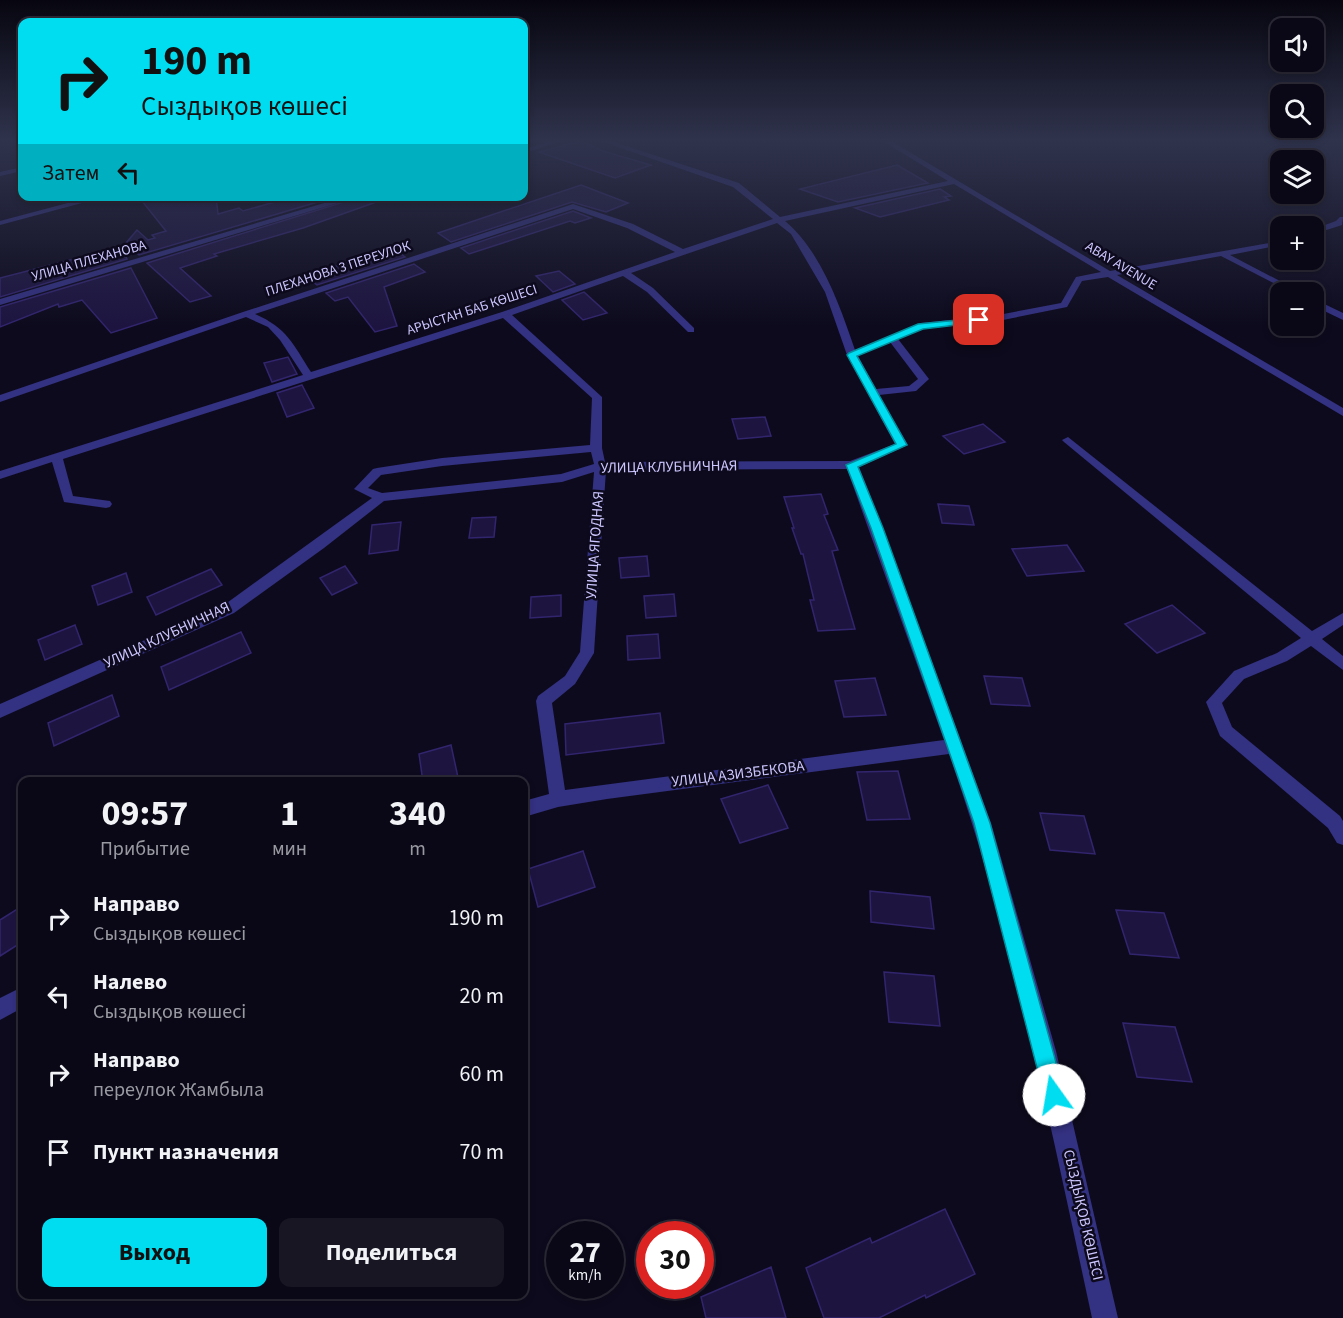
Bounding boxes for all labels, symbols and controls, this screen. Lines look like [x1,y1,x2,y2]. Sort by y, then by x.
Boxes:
map controls [1270,18,1324,336]
button: sound [1270,18,1324,72]
text: 190 m [141,31,252,91]
icon: right [42,42,120,120]
button: search [1270,84,1324,138]
text: Сыздықов көшесі [141,87,348,126]
button: layers [1270,150,1324,204]
icon: left [112,156,145,189]
text: Затем [42,157,100,189]
button: + [1270,216,1324,270]
street label: УЛИЦА ПЛЕХАНОВА [29,235,149,287]
street label: ПЛЕХАНОВА 3 ПЕРЕУЛОК [263,236,414,302]
street label: ABAY AVENUE [1081,237,1161,295]
street label: АРЫСТАН БАБ КӨШЕСІ [404,279,540,341]
button: − [1270,282,1324,336]
pin [953,294,1004,345]
icon: arrive [962,303,995,336]
street label: УЛИЦА КЛУБНИЧНАЯ [600,455,738,479]
street label: УЛИЦА ЯГОДНАЯ [581,490,609,600]
street label: УЛИЦА КЛУБНИЧНАЯ [101,597,233,673]
street label: УЛИЦА АЗИЗБЕКОВА [670,755,806,793]
text: 09:57 [102,788,188,839]
text: 1 [280,788,299,839]
text: 340 [389,788,446,839]
text: Прибытие [100,835,190,863]
text: мин [272,835,307,863]
text: m [409,835,426,863]
text: Направо [93,888,180,920]
icon: right [42,902,75,935]
text: 190 m [449,902,504,934]
text: Сыздықов көшесі [93,920,246,948]
text: Налево [93,966,167,998]
icon: left [42,980,75,1013]
text: 20 m [459,980,504,1012]
text: Сыздықов көшесі [93,998,246,1026]
text: Направо [93,1044,180,1076]
icon: right [42,1058,75,1091]
text: 60 m [459,1058,504,1090]
position arrow [1022,1063,1086,1127]
text: переулок Жамбыла [93,1076,264,1104]
icon: arrive [42,1136,75,1169]
text: Пункт назначения [93,1136,279,1168]
text: 70 m [459,1136,504,1168]
street label: СЫЗДЫҚОВ КӨШЕСІ [1058,1148,1108,1282]
button: Выход [42,1218,267,1287]
button: Поделиться [279,1218,504,1287]
speed limit sign: 30 [636,1221,714,1299]
text: 27 [569,1231,601,1274]
text: km/h [568,1265,602,1286]

